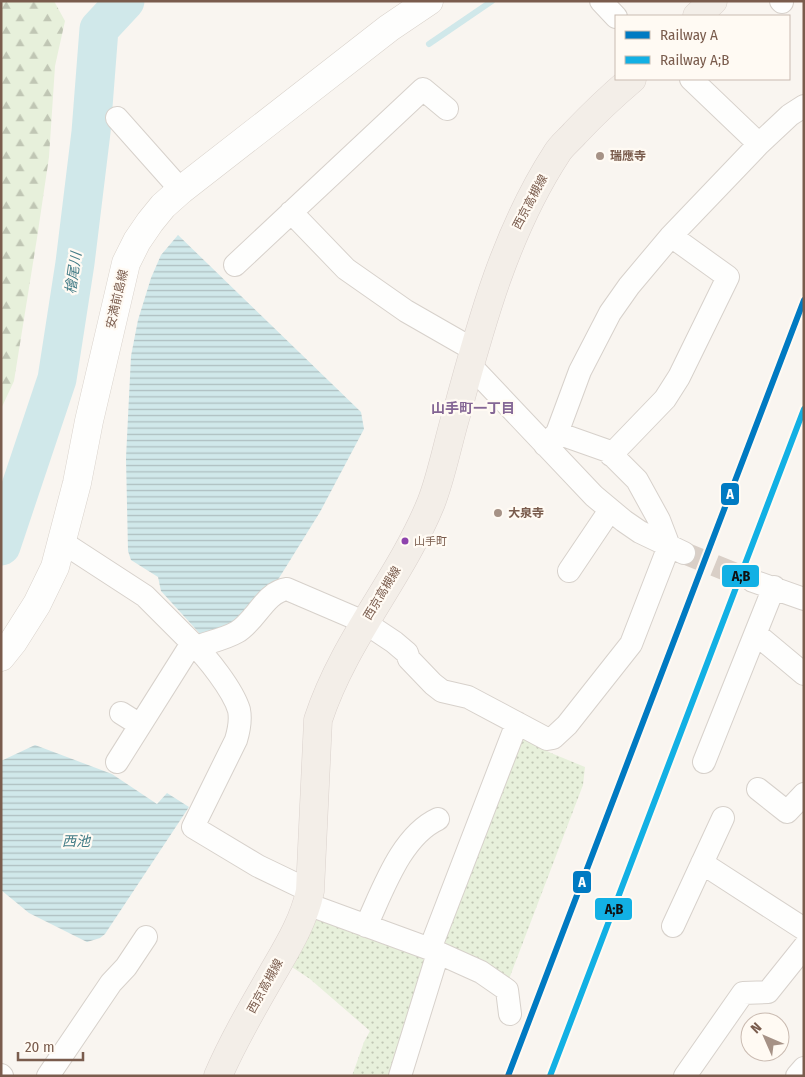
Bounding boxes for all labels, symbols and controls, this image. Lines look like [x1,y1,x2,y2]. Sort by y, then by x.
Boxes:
legend [615,15,790,80]
text: Railway A [660,26,718,44]
text: Railway A;B [660,51,729,69]
place label: 瑞應寺 [610,149,646,163]
marker: 瑞應寺 [594,150,606,162]
street label: 西京高槻線 [510,172,550,232]
water label: 檜尾川 [62,249,85,295]
street label: 安満前島線 [103,268,131,330]
district label: 山手町一丁目 [431,400,515,417]
line badge: A [720,482,740,506]
text: A [725,486,734,503]
place label: 大泉寺 [508,506,544,520]
marker: 大泉寺 [492,507,504,519]
place label: 山手町 [414,535,447,548]
marker: 山手町 [400,536,410,546]
street label: 西京高槻線 [361,564,403,622]
line badge: A;B [721,564,760,588]
text: A;B [731,568,751,585]
water label: 西池 [62,833,92,850]
line badge: A [572,870,592,894]
text: A [577,874,586,891]
line badge: A;B [594,897,633,921]
text: A;B [604,901,624,918]
street label: 西京高槻線 [244,956,286,1016]
north arrow [740,1012,790,1062]
text: N [747,1019,765,1037]
scale bar [18,1030,82,1062]
text: 20 m [25,1038,55,1056]

